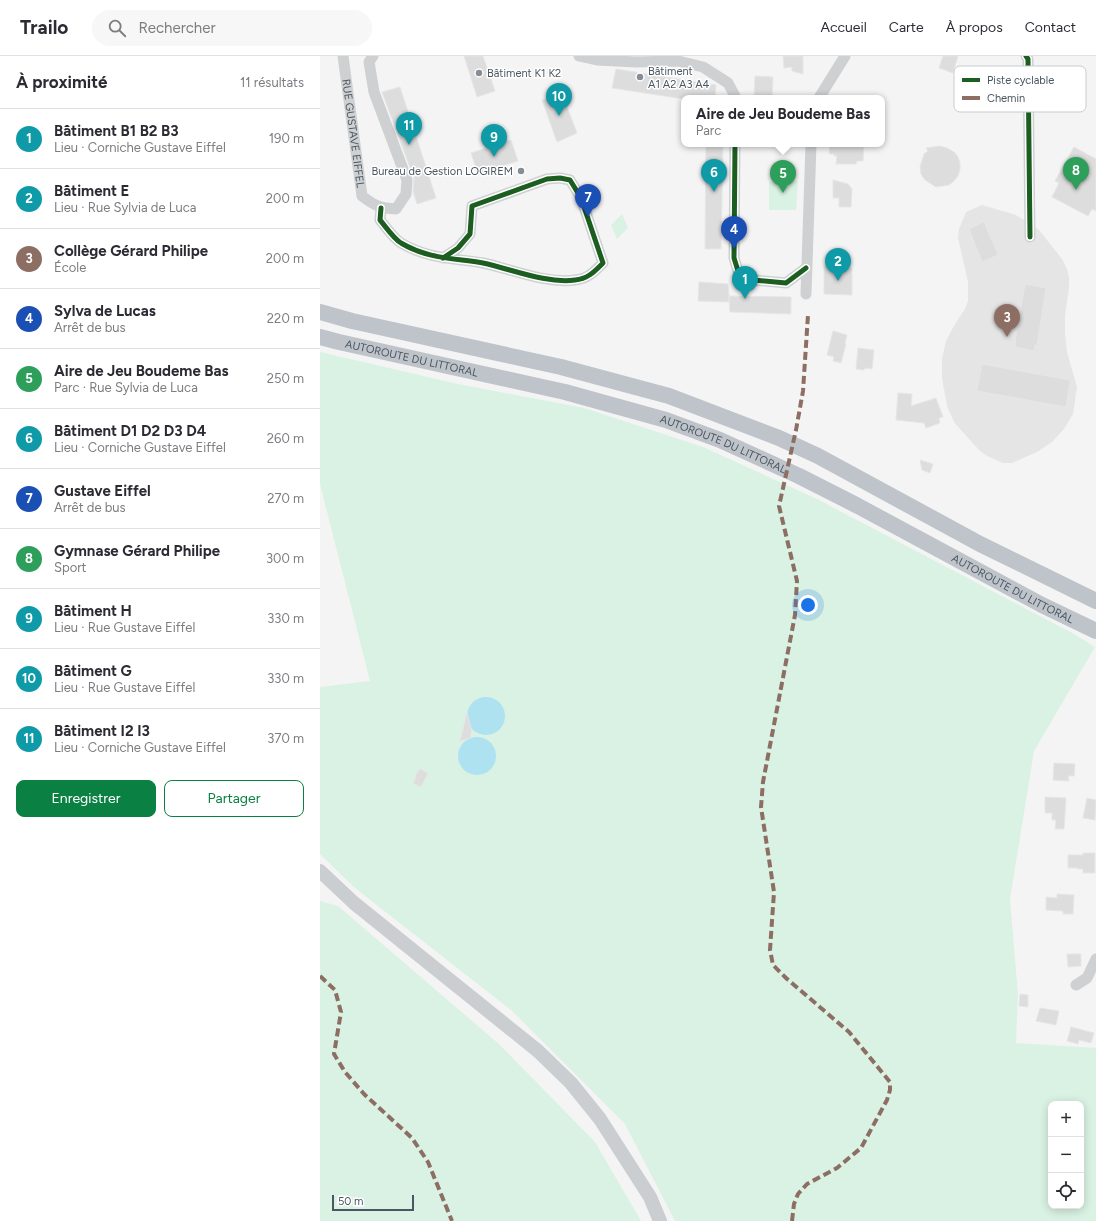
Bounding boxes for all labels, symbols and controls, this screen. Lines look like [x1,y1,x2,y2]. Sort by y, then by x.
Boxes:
search box [92,10,372,46]
text: Trailo [20,16,68,39]
icon: search [106,17,128,39]
text: Rechercher [138,19,215,37]
text: Accueil [821,19,867,36]
text: Carte [889,19,924,36]
text: À propos [946,19,1003,36]
text: Contact [1025,19,1076,36]
place label: Bâtiment A1 A2 A3 A4 [648,65,710,91]
legend [954,66,1086,112]
place label: Bâtiment K1 K2 [487,67,561,80]
marker: Bâtiment K1 K2 [474,68,484,78]
text: À proximité [16,72,107,92]
marker: Bâtiment A1 A2 A3 A4 [635,72,645,82]
text: Piste cyclable [987,74,1054,87]
text: 11 résultats [240,75,304,90]
street label: RUE GUSTAVE EIFFEL [340,78,367,189]
pin: 10 [546,83,572,116]
text: Chemin [987,92,1025,105]
popup [681,95,885,147]
text: Aire de Jeu Boudeme Bas [696,105,870,123]
pin: 11 [396,112,422,145]
text: Bâtiment B1 B2 B3 [54,122,179,140]
text: Parc [696,123,721,138]
pin: 9 [481,124,507,157]
text: 1 [26,131,32,146]
text: 190 m [269,131,304,146]
text: Lieu · Corniche Gustave Eiffel [54,140,226,155]
pin: 8 [1063,157,1089,190]
pin: 6 [701,159,727,192]
pin: 5 [770,160,796,193]
place label: Bureau de Gestion LOGIREM [371,165,513,178]
marker: Bureau de Gestion LOGIREM [516,166,526,176]
text: Bâtiment E [54,182,129,200]
pin: 7 [575,184,601,217]
text: 2 [25,191,33,206]
text: 200 m [266,191,304,206]
text: Lieu · Rue Sylvia de Luca [54,200,196,215]
pin: 4 [721,216,747,249]
text: Collège Gérard Philipe [54,242,208,260]
pin: 2 [825,248,851,281]
text: 3 [25,251,33,266]
text: 200 m [266,251,304,266]
text: École [54,260,86,275]
pin: 1 [732,266,758,299]
text: Sylva de Lucas [54,302,156,320]
pin: 3 [994,304,1020,337]
text: 4 [25,311,33,326]
text: 220 m [267,311,304,326]
text: Arrêt de bus [54,320,126,335]
street label: AUTOROUTE DU LITTORAL [344,337,480,379]
text: Aire de Jeu Boudeme Bas [54,362,228,380]
text: 5 [25,371,33,386]
text: 250 m [267,371,304,386]
text: Parc · Rue Sylvia de Luca [54,380,198,395]
street label: AUTOROUTE DU LITTORAL [659,412,789,476]
text: Bâtiment D1 D2 D3 D4 [54,422,206,440]
text: 6 [25,431,33,446]
text: 260 m [267,431,304,446]
text: Lieu · Corniche Gustave Eiffel [54,440,226,455]
text: Gustave Eiffel [54,482,151,500]
text: 7 [25,491,33,506]
text: 270 m [267,491,304,506]
text: Arrêt de bus [54,500,126,515]
text: Gymnase Gérard Philipe [54,542,220,560]
text: 8 [25,551,33,566]
text: 300 m [266,551,304,566]
street label: AUTOROUTE DU LITTORAL [950,551,1076,626]
text: Sport [54,560,87,575]
your location [798,595,818,615]
text: Bâtiment H [54,602,132,620]
text: 9 [25,611,33,626]
text: 330 m [267,611,304,626]
text: Lieu · Rue Gustave Eiffel [54,620,195,635]
text: Bâtiment G [54,662,132,680]
text: 10 [22,671,36,686]
text: 330 m [267,671,304,686]
text: Lieu · Rue Gustave Eiffel [54,680,195,695]
text: Bâtiment I2 I3 [54,722,150,740]
text: 11 [24,731,34,746]
text: 370 m [267,731,304,746]
text: Lieu · Corniche Gustave Eiffel [54,740,226,755]
button: Enregistrer [16,780,156,817]
button: Partager [164,780,304,817]
map controls [1048,1101,1084,1209]
button: + [1048,1101,1084,1137]
button: − [1048,1137,1084,1173]
button: locate [1048,1173,1084,1209]
scale bar [332,1193,414,1212]
text: 50 m [338,1195,363,1208]

